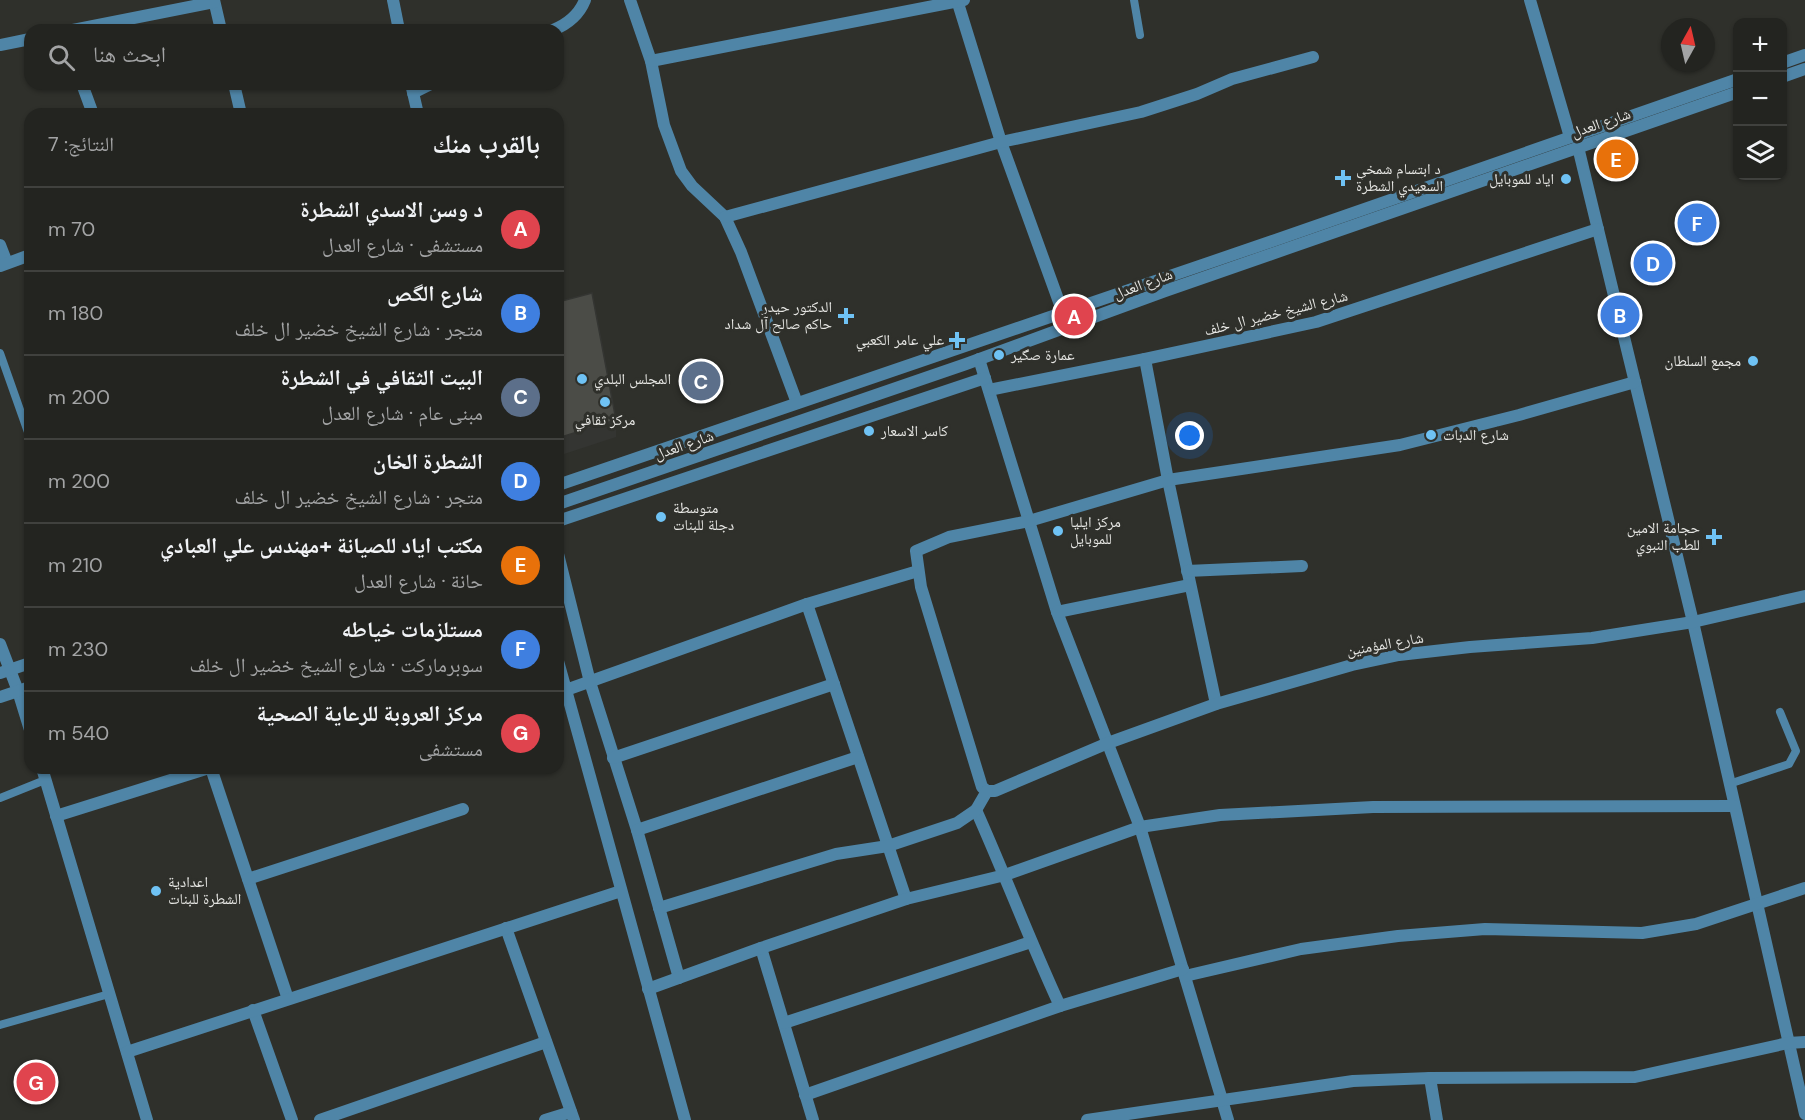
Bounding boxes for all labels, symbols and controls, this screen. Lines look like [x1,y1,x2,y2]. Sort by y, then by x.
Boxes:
north arrow [1661,18,1715,72]
map controls [1733,18,1787,180]
button: + [1733,18,1787,72]
search box [24,24,564,90]
text: ابحث هنا [93,40,166,69]
icon: search [45,41,78,74]
button: − [1733,72,1787,126]
street label: شارع العدل [1569,103,1633,142]
button: layers [1733,126,1787,180]
text: بالقرب منك [432,127,540,161]
text: النتائج: 7 [48,131,114,157]
pin: E [1596,136,1636,182]
place label: د ابتسام شمخي السعيدي الشطرة [1356,159,1443,198]
marker: د ابتسام شمخي السعيدي الشطرة [1334,169,1352,187]
place label: اياد للموبايل [1489,169,1554,189]
marker: اياد للموبايل [1559,172,1573,186]
text: د وسن الاسدي الشطرة [300,195,483,224]
pin: F [1678,200,1716,246]
text: 70 m [48,216,95,242]
text: A [513,216,528,242]
text: مستشفى · شارع العدل [322,232,483,258]
pin: D [1634,240,1672,286]
street label: شارع العدل [1111,264,1175,304]
text: شارع الگص [387,279,483,308]
street label: شارع الشيخ خضير ال خلف [1202,285,1350,341]
pin: B [1600,292,1640,338]
pin: A [1054,294,1094,338]
place label: الدكتور حيدر حاكم صالح آل شداد [725,297,832,334]
text: 180 m [48,300,103,326]
text: B [514,300,527,326]
marker: الدكتور حيدر حاكم صالح آل شداد [837,307,855,325]
text: متجر · شارع الشيخ خضير ال خلف [234,316,483,342]
place label: علي عامر الكعبي [856,330,944,352]
marker: علي عامر الكعبي [948,331,966,349]
place label: عمارة صگير [1010,345,1075,365]
marker: عمارة صگير [992,348,1006,362]
place label: مجمع السلطان [1664,351,1741,371]
marker: مجمع السلطان [1746,354,1760,368]
pin: C [682,358,720,404]
text: البيت الثقافي في الشطرة [281,363,483,392]
place label: المجلس البلدي [594,369,671,391]
marker: المجلس البلدي [575,372,589,386]
text: 200 m [48,384,110,410]
text: C [513,384,528,410]
marker: مركز ثقافي [598,395,612,409]
text: مبنى عام · شارع العدل [322,400,483,426]
place label: مركز ثقافي [575,410,635,432]
place label: كاسر الاسعار [880,421,948,441]
your location [1175,421,1204,450]
marker: كاسر الاسعار [862,424,876,438]
street label: شارع العدل [652,425,716,464]
place label: شارع الدبات [1443,425,1509,445]
marker: شارع الدبات [1424,428,1438,442]
text: الشطرة الخان [373,447,483,476]
text: 200 m [48,468,110,494]
text: D [513,468,528,494]
text: متجر · شارع الشيخ خضير ال خلف [234,484,483,510]
place label: متوسطة دجلة للبنات [673,498,734,535]
marker: متوسطة دجلة للبنات [654,510,668,524]
place label: مركز ايليا للموبايل [1070,512,1121,549]
place label: حجامة الامين للطب النبوي [1627,518,1700,557]
marker: مركز ايليا للموبايل [1051,524,1065,538]
marker: حجامة الامين للطب النبوي [1705,528,1723,546]
text: مكتب اياد للصيانة +مهندس علي العبادي [160,531,483,560]
text: 210 m [48,552,103,578]
text: E [515,552,526,578]
text: حانة · شارع العدل [354,568,483,594]
text: مستلزمات خياطه [342,615,483,644]
street label: شارع المؤمنين [1345,627,1425,661]
text: 230 m [48,636,108,662]
text: F [515,636,526,662]
text: سوبرماركت · شارع الشيخ خضير ال خلف [190,652,483,678]
text: مركز العروبة للرعاية الصحية [257,699,483,728]
text: 540 m [48,720,109,746]
text: G [513,720,528,746]
text: مستشفى [419,736,483,762]
place label: اعدادية الشطرة للبنات [168,872,241,909]
marker: اعدادية الشطرة للبنات [149,884,163,898]
pin: G [16,1060,56,1104]

